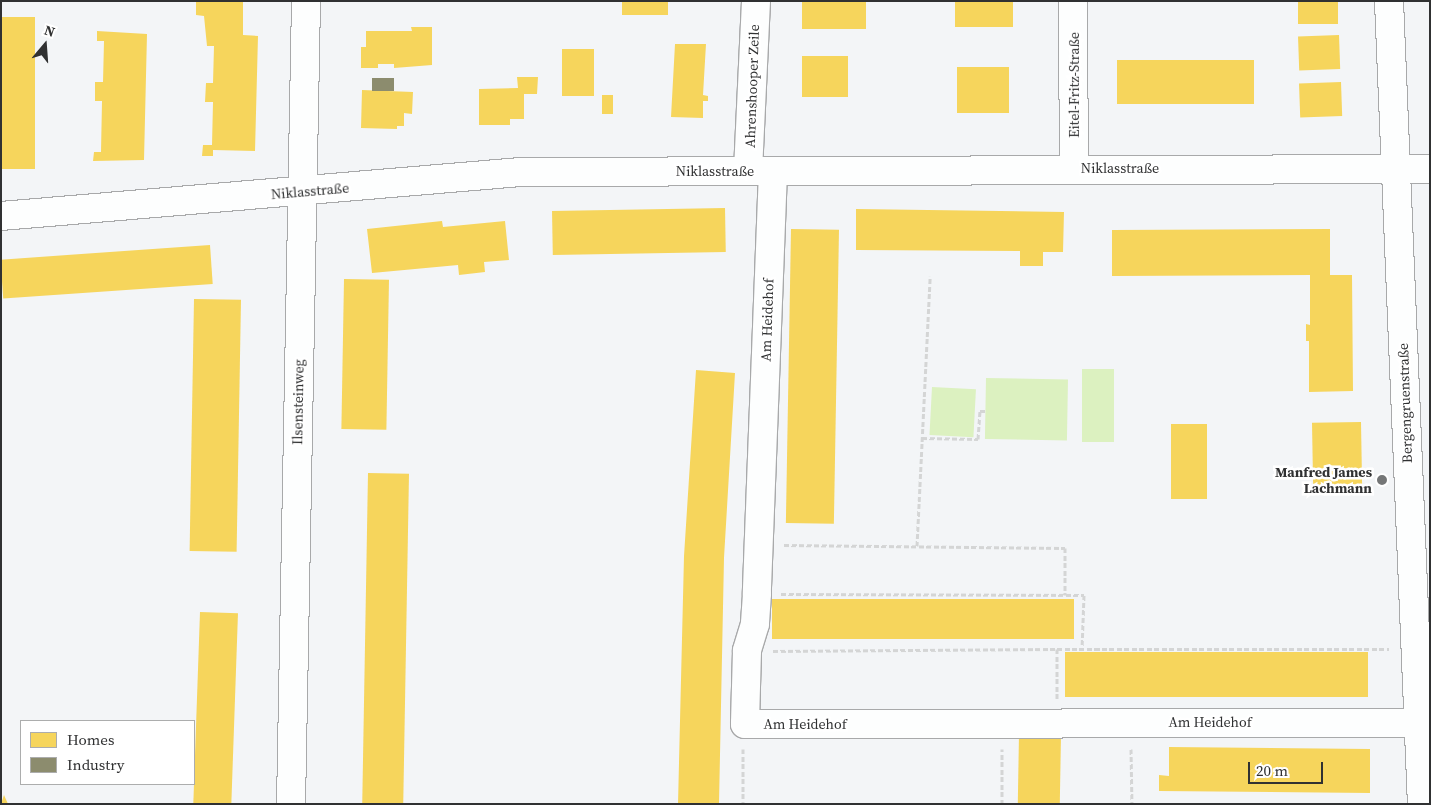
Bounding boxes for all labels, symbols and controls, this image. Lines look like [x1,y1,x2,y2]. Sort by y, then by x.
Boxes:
north arrow [20,20,70,70]
text: N [42,20,58,42]
street label: Ahrenshooper Zeile [741,24,763,148]
street label: Eitel-Fritz-Straße [1066,32,1082,138]
street label: Niklasstraße [1081,160,1159,176]
street label: Niklasstraße [676,163,754,179]
street label: Niklasstraße [270,179,350,203]
street label: Am Heidehof [757,278,777,362]
street label: Bergengruenstraße [1395,343,1415,463]
street label: Ilsensteinweg [289,359,307,445]
place label: Manfred James Lachmann [1275,464,1372,497]
marker: Manfred James Lachmann [1376,474,1388,486]
street label: Am Heidehof [1168,714,1252,730]
street label: Am Heidehof [763,716,847,732]
legend [20,720,195,785]
text: Homes [67,729,114,750]
scale bar [1251,752,1326,784]
text: Industry [67,754,124,775]
text: 20 m [1256,760,1288,781]

